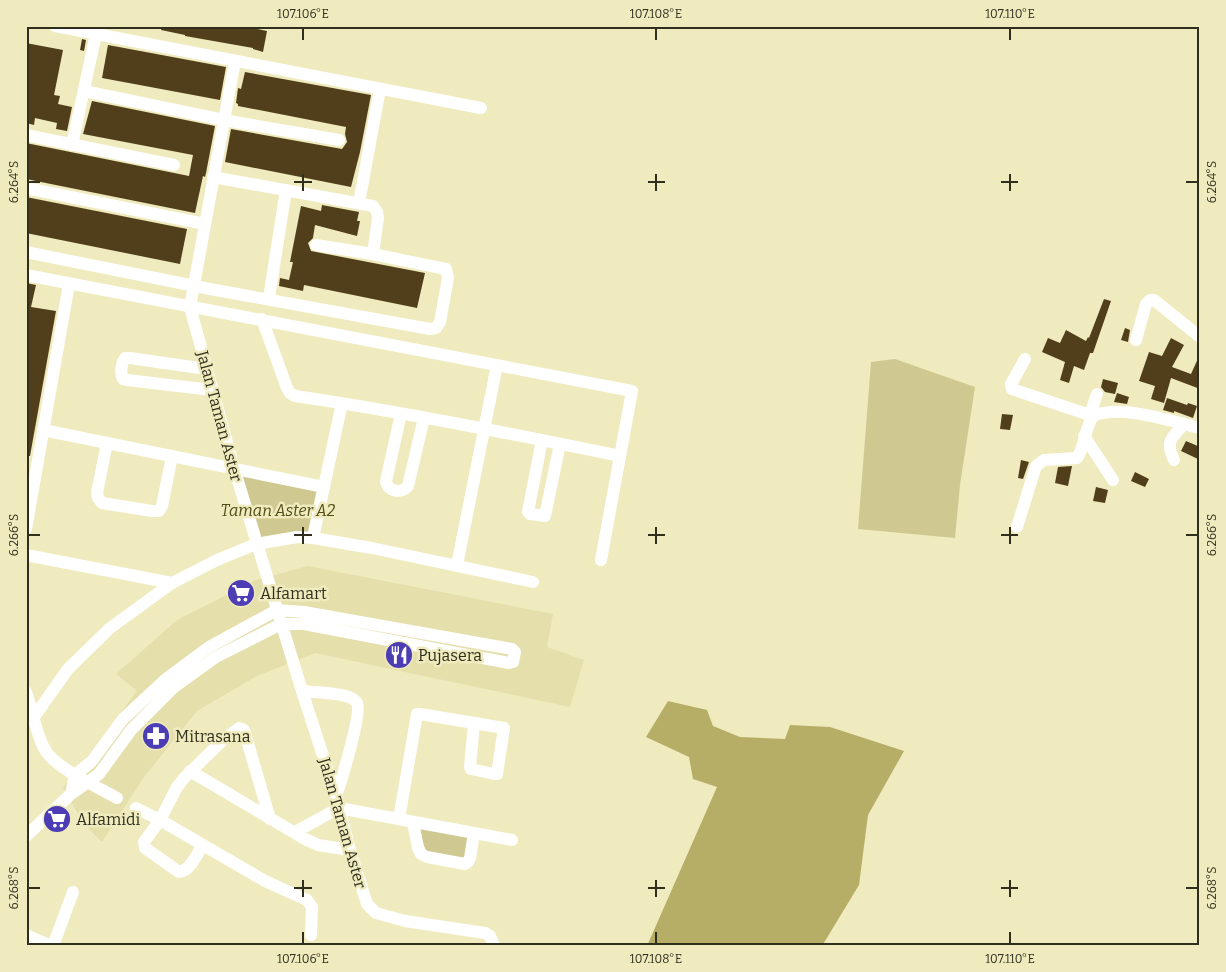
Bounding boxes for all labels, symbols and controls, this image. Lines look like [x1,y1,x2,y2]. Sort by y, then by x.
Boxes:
text: 107.106°E [277,7,329,21]
text: 107.108°E [630,7,682,21]
text: 107.110°E [985,7,1035,21]
text: 6.264°S [7,161,21,203]
text: 6.264°S [1205,161,1219,203]
street label: Jalan Taman Aster [193,348,246,484]
park label: Taman Aster A2 [221,501,336,520]
text: 6.266°S [7,514,21,556]
text: 6.266°S [1205,514,1219,556]
supermarket icon: Alfamart [226,578,256,608]
place label: Alfamart [260,584,327,603]
restaurant icon: Pujasera [384,640,414,670]
place label: Pujasera [418,646,482,665]
pharmacy icon: Mitrasana [141,721,171,751]
place label: Mitrasana [175,727,251,746]
street label: Jalan Taman Aster [315,755,370,891]
supermarket icon: Alfamidi [42,804,72,834]
place label: Alfamidi [76,810,140,829]
text: 6.268°S [7,867,21,909]
text: 6.268°S [1205,867,1219,909]
text: 107.106°E [277,952,329,966]
text: 107.108°E [630,952,682,966]
text: 107.110°E [985,952,1035,966]

